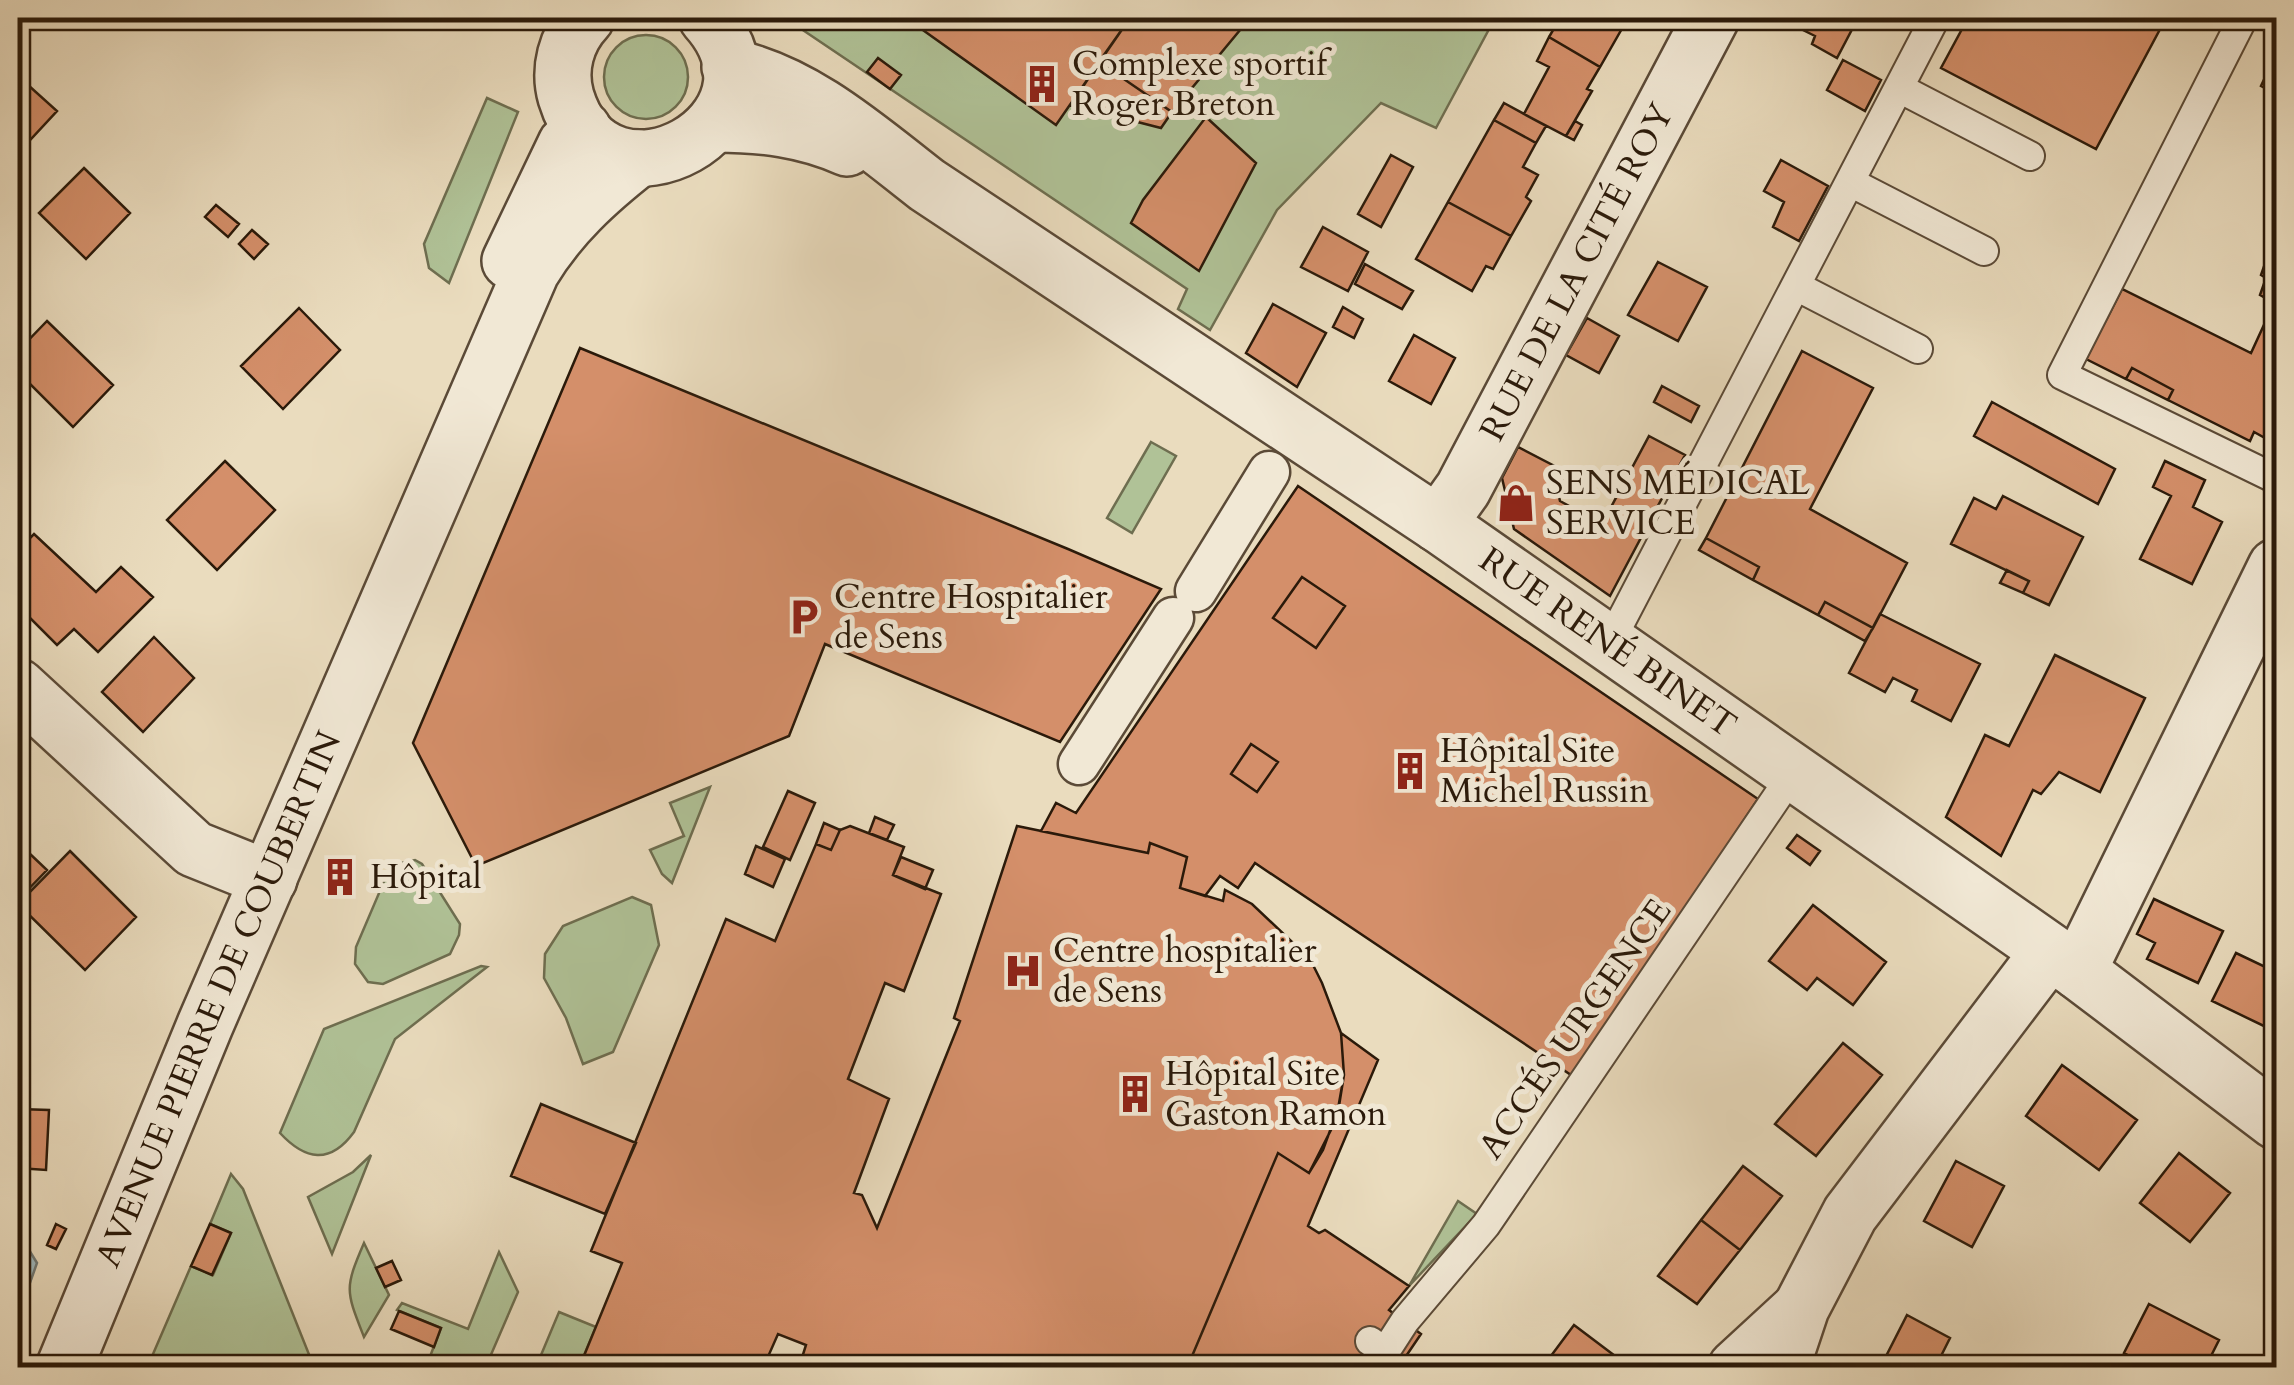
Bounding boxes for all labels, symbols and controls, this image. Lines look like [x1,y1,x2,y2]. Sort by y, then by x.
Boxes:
place label: Complexe sportif Roger Breton [1072,40,1332,128]
building icon: Complexe sportif Roger Breton [1021,63,1063,105]
street label: RUE DE LA CITÉ ROY [1469,94,1686,449]
place label: SENS MÉDICAL SERVICE [1546,459,1811,547]
shop icon: SENS MÉDICAL SERVICE [1495,482,1537,524]
street label: RUE RENÉ BINET [1470,536,1746,749]
place label: Centre Hospitalier de Sens [834,573,1108,661]
parking icon: Centre Hospitalier de Sens [783,596,825,638]
street label: AVENUE PIERRE DE COUBERTIN [84,724,353,1274]
place label: Hôpital Site Michel Russin [1440,727,1649,815]
building icon: Hôpital Site Michel Russin [1389,750,1431,792]
place label: Hôpital [370,853,482,901]
building icon: Hôpital [319,856,361,898]
street label: ACCÉS URGENCE [1467,889,1683,1169]
place label: Centre hospitalier de Sens [1053,927,1317,1015]
hospital icon: Centre hospitalier de Sens [1002,950,1044,992]
place label: Hôpital Site Gaston Ramon [1165,1050,1387,1138]
building icon: Hôpital Site Gaston Ramon [1114,1073,1156,1115]

